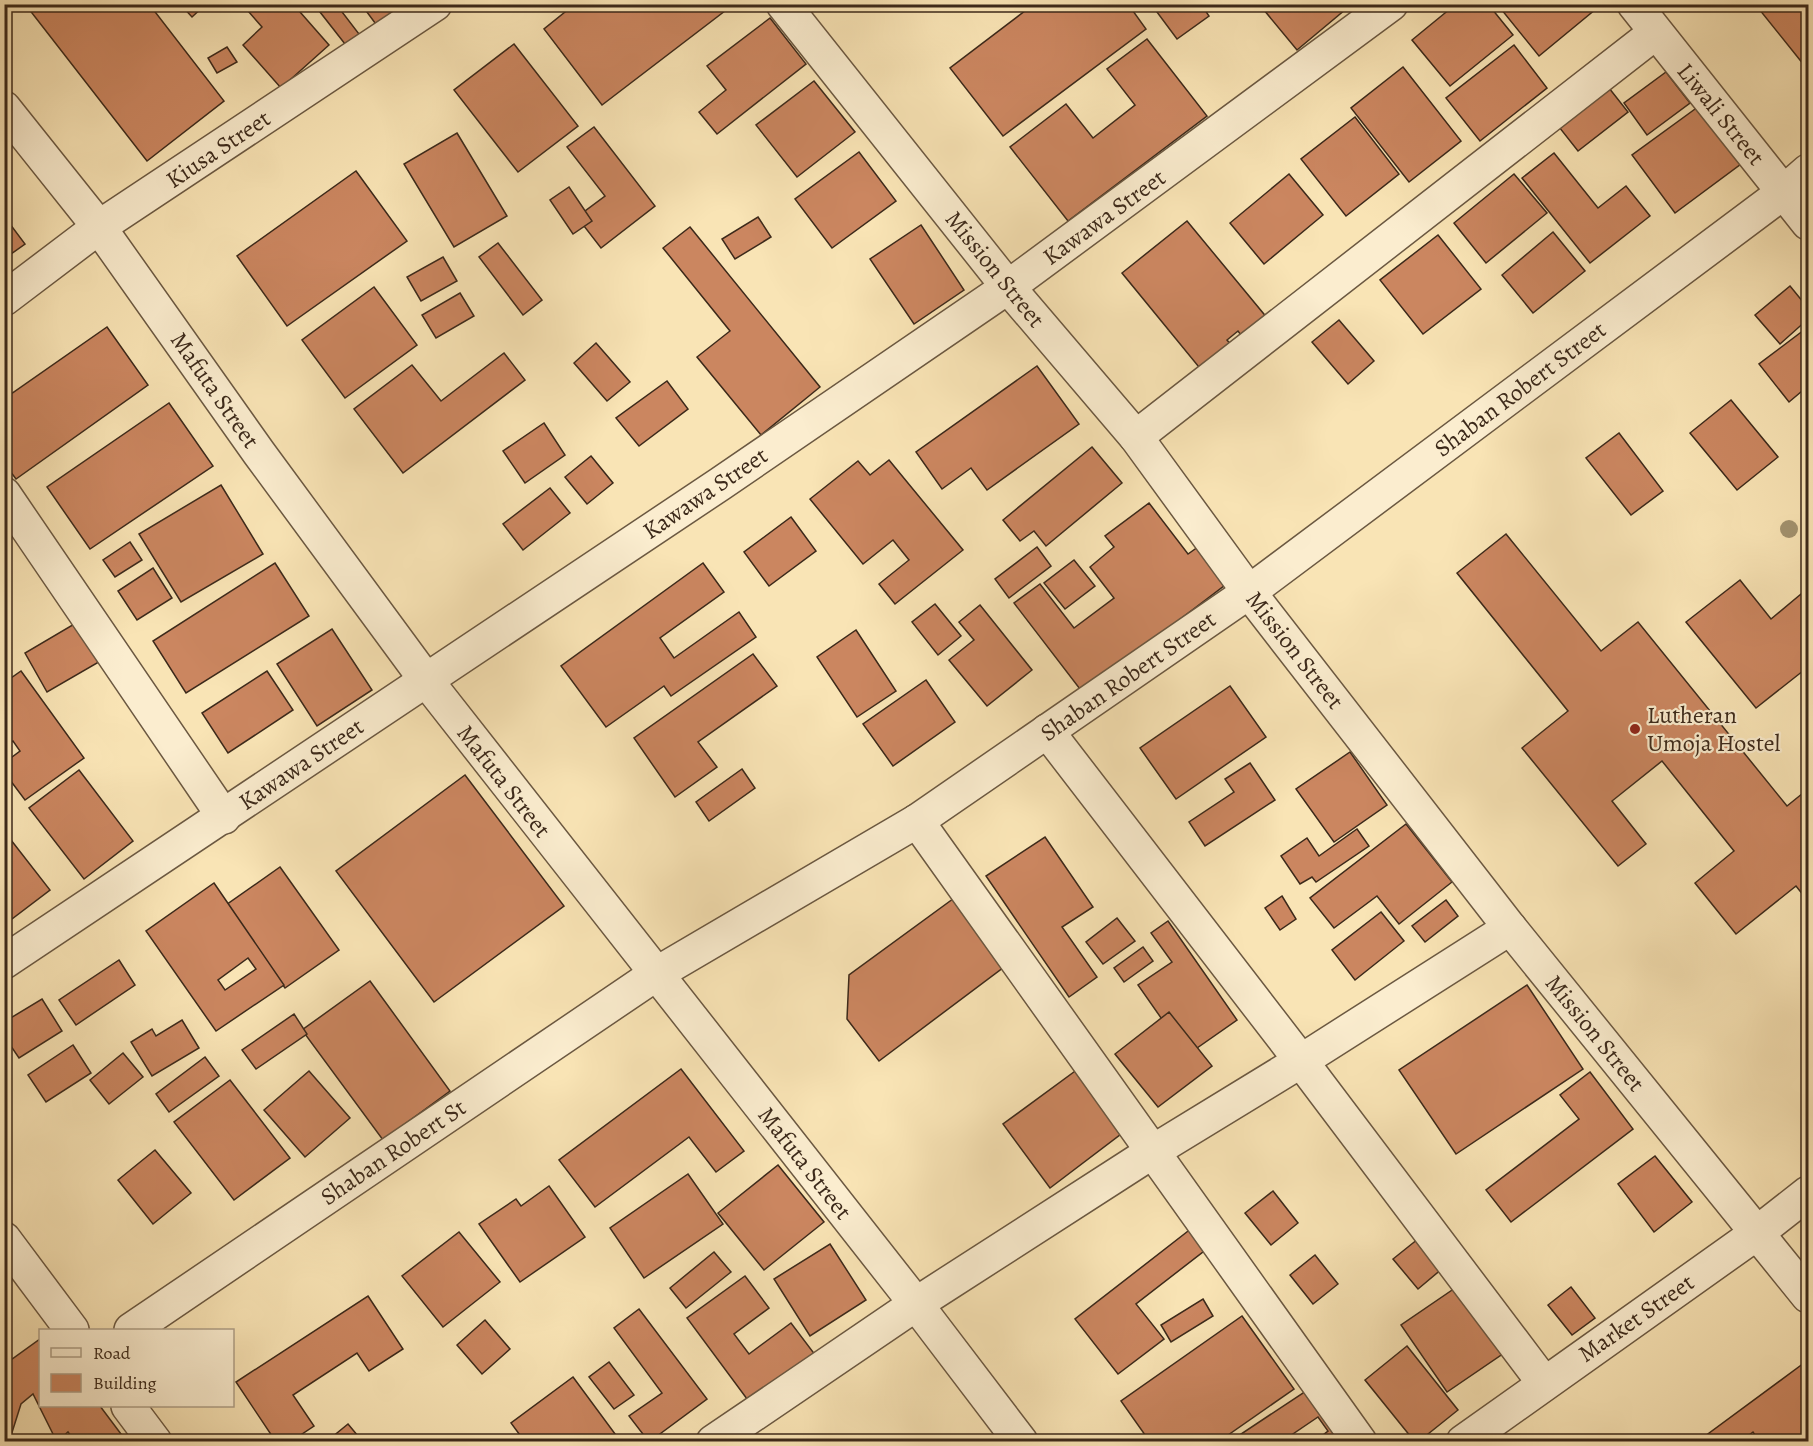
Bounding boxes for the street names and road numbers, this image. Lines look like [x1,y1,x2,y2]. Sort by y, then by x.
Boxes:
street label: Liwali Street [1670,56,1772,172]
street label: Kiusa Street [160,102,277,196]
street label: Kawawa Street [1036,162,1172,272]
street label: Mission Street [938,204,1052,334]
street label: Shaban Robert Street [1428,314,1613,464]
street label: Mafuta Street [163,326,267,455]
street label: Kawawa Street [636,439,774,547]
street label: Mission Street [1239,584,1351,716]
street label: Shaban Robert Street [1034,603,1222,749]
street label: Kawawa Street [232,710,370,818]
street label: Mafuta Street [450,718,558,844]
street label: Mission Street [1538,968,1652,1098]
street label: Shaban Robert St [314,1091,472,1213]
street label: Mafuta Street [751,1100,859,1226]
street label: Market Street [1572,1266,1700,1370]

